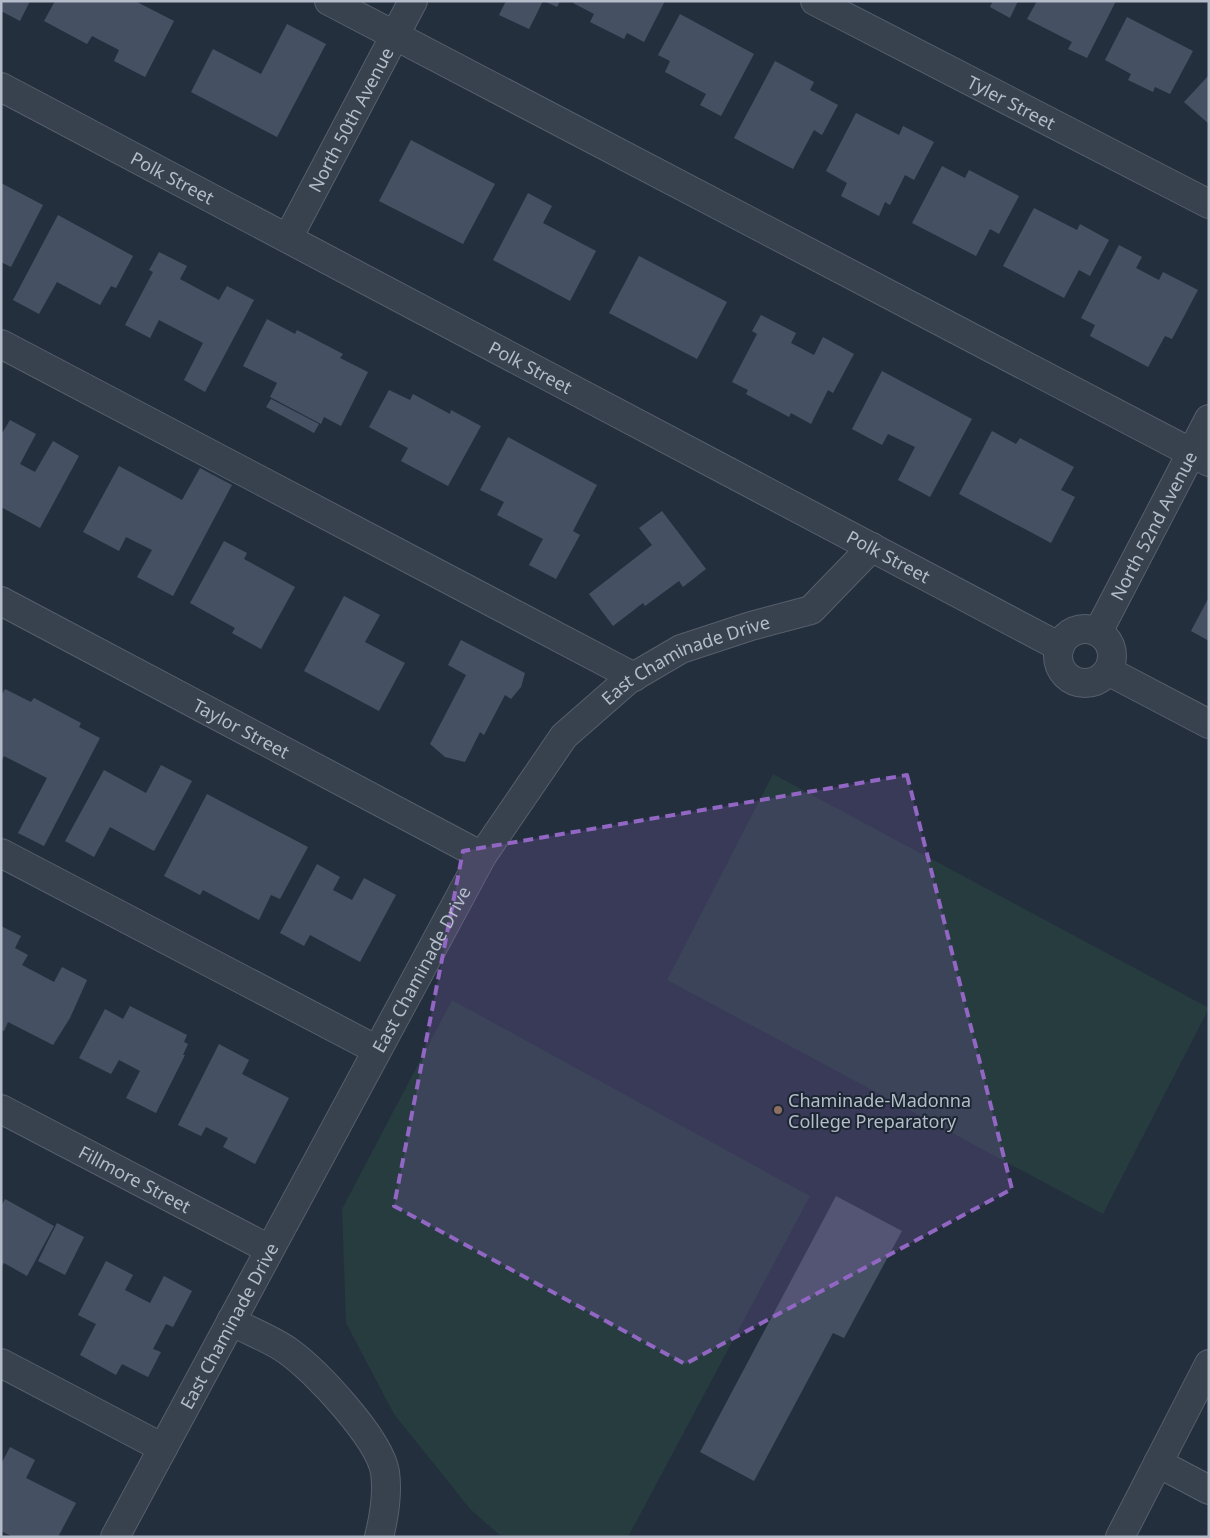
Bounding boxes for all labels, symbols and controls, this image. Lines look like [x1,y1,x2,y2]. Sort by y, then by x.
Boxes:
street label: North 50th Avenue [302,43,399,196]
street label: Tyler Street [963,70,1060,135]
street label: Polk Street [127,146,219,210]
street label: Polk Street [485,335,577,399]
street label: North 52nd Avenue [1105,447,1202,604]
street label: Polk Street [843,524,935,588]
street label: East Chaminade Drive [596,610,772,710]
street label: Taylor Street [189,693,294,764]
street label: East Chaminade Drive [366,882,476,1057]
place label: Chaminade-Madonna College Preparatory [788,1088,971,1133]
marker: Chaminade-Madonna College Preparatory [772,1104,784,1116]
street label: Fillmore Street [75,1140,195,1218]
street label: East Chaminade Drive [174,1238,283,1413]

